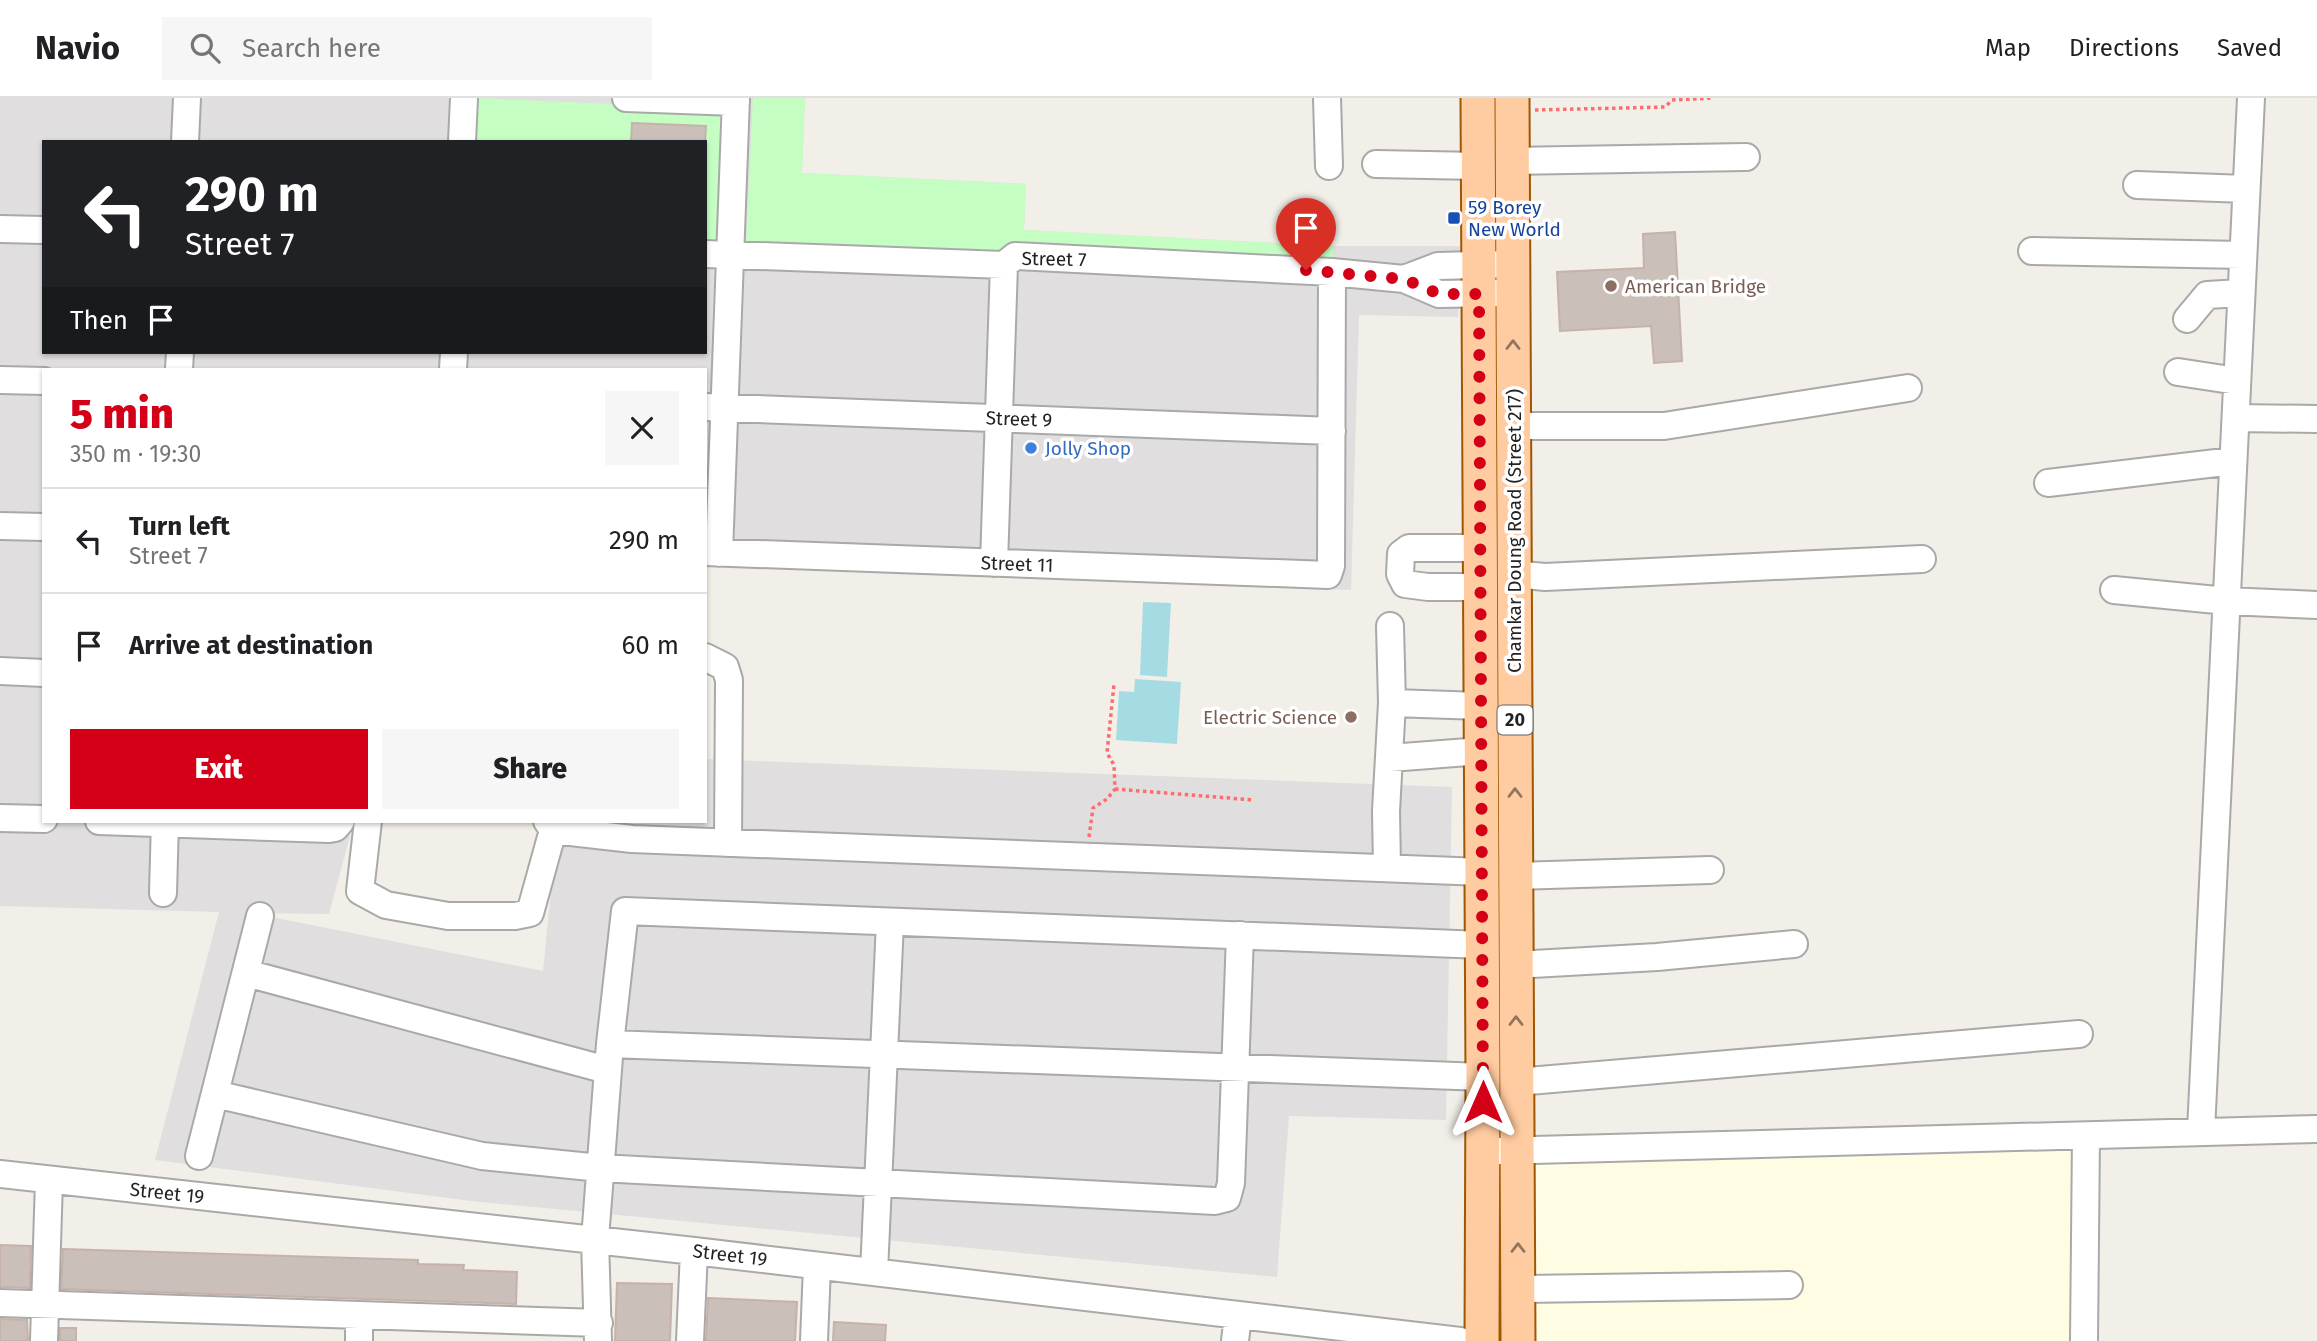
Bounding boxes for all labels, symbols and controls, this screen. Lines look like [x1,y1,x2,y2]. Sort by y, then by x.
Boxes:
search box [162,17,652,80]
text: Navio [35,28,120,68]
icon: search [186,29,224,67]
text: Search here [242,33,381,64]
text: Map [1985,34,2031,62]
text: Directions [2069,34,2179,62]
text: Saved [2217,34,2282,62]
text: 290 m [185,165,319,224]
icon: left [70,168,161,259]
place label: 59 Borey New World [1468,196,1561,241]
pin [1276,198,1336,270]
icon: arrive [1287,209,1325,247]
marker: 59 Borey New World [1446,210,1462,226]
text: Street 7 [185,225,295,263]
street label: Street 7 [1021,247,1087,271]
place label: American Bridge [1625,275,1766,298]
marker: American Bridge [1603,278,1619,294]
icon: arrive [142,301,180,339]
text: Then [70,305,128,336]
one-way arrow [1505,340,1521,350]
text: 5 min [70,389,174,439]
street label: Chamkar Doung Road (Street 217) [1503,389,1526,673]
button: close [605,391,679,465]
street label: Street 9 [985,406,1053,432]
place label: Jolly Shop [1045,437,1131,460]
text: 350 m · 19:30 [70,440,201,468]
marker: Jolly Shop [1023,440,1039,456]
text: Turn left [129,511,230,542]
icon: left [70,522,108,560]
text: 290 m [609,525,679,556]
text: Street 7 [129,542,208,570]
street label: Street 11 [980,551,1054,577]
icon: arrive [70,627,108,665]
text: Arrive at destination [129,630,373,661]
text: 60 m [621,630,679,661]
place label: Electric Science [1203,706,1337,729]
road number: 20 [1498,706,1532,734]
marker: Electric Science [1343,709,1359,725]
button: Exit [70,729,368,809]
button: Share [382,729,679,809]
one-way arrow [1507,788,1523,798]
one-way arrow [1508,1015,1524,1026]
position arrow [1446,1065,1520,1139]
street label: Street 19 [129,1178,205,1208]
street label: Street 19 [691,1239,769,1271]
one-way arrow [1510,1243,1526,1253]

